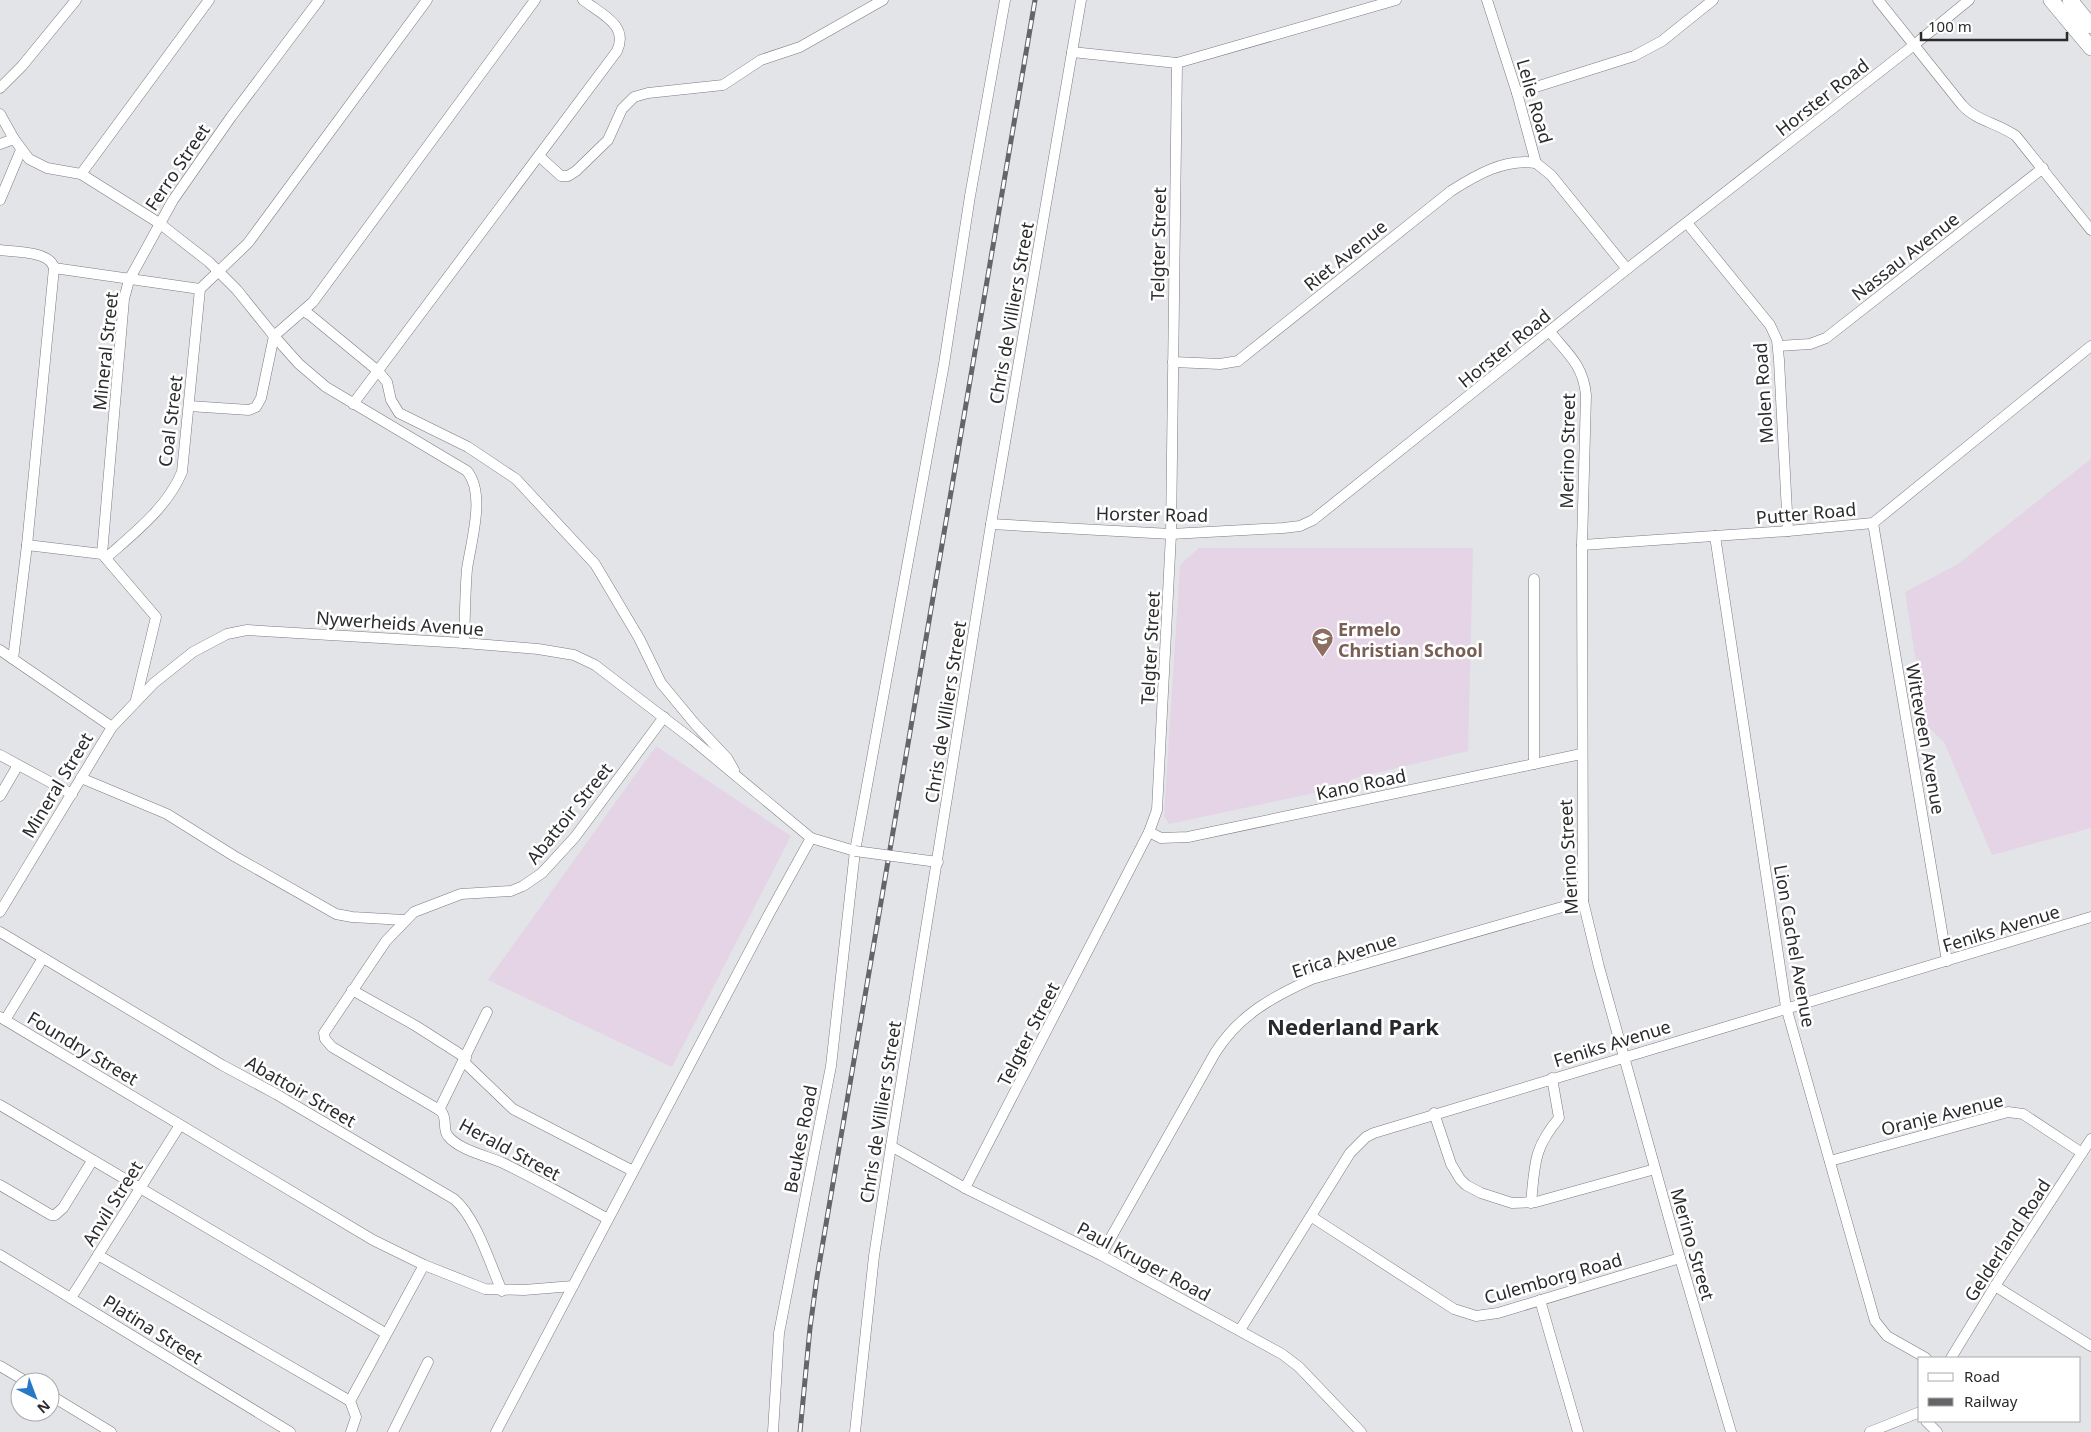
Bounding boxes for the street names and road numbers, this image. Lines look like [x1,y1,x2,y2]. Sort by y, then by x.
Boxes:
street label: Horster Road [1770,53,1874,141]
street label: Lelie Road [1511,56,1559,146]
street label: Ferro Street [139,118,215,215]
street label: Telgter Street [1145,186,1171,301]
street label: Nassau Avenue [1846,206,1964,306]
street label: Riet Avenue [1298,214,1392,296]
street label: Chris de Villiers Street [983,220,1039,406]
street label: Mineral Street [87,290,123,411]
street label: Horster Road [1453,303,1555,393]
street label: Molen Road [1748,342,1778,444]
street label: Coal Street [152,373,188,468]
street label: Merino Street [1554,393,1580,509]
street label: Putter Road [1755,497,1857,529]
street label: Horster Road [1096,501,1208,527]
street label: Telgter Street [1135,590,1165,705]
street label: Nywerheids Avenue [315,605,485,641]
street label: Chris de Villiers Street [919,619,971,805]
street label: Witteveen Avenue [1901,662,1951,816]
street label: Mineral Street [16,727,98,842]
street label: Abattoir Street [521,757,618,869]
street label: Kano Road [1314,763,1408,805]
street label: Merino Street [1553,798,1583,915]
street label: Lion Cachel Avenue [1769,863,1821,1029]
street label: Feniks Avenue [1939,899,2063,957]
street label: Erica Avenue [1289,927,1399,983]
street label: Telgter Street [992,977,1065,1090]
street label: Foundry Street [23,1005,143,1091]
street label: Feniks Avenue [1550,1014,1674,1072]
street label: Chris de Villiers Street [854,1019,906,1205]
street label: Abattoir Street [241,1050,361,1133]
street label: Beukes Road [778,1083,822,1195]
street label: Oranje Avenue [1878,1087,2006,1141]
street label: Herald Street [455,1112,565,1186]
street label: Anvil Street [76,1156,148,1250]
street label: Gelderland Road [1958,1174,2056,1306]
street label: Merino Street [1666,1185,1721,1303]
street label: Paul Kruger Road [1073,1216,1215,1306]
street label: Culemborg Road [1481,1247,1625,1309]
street label: Platina Street [99,1289,208,1369]

